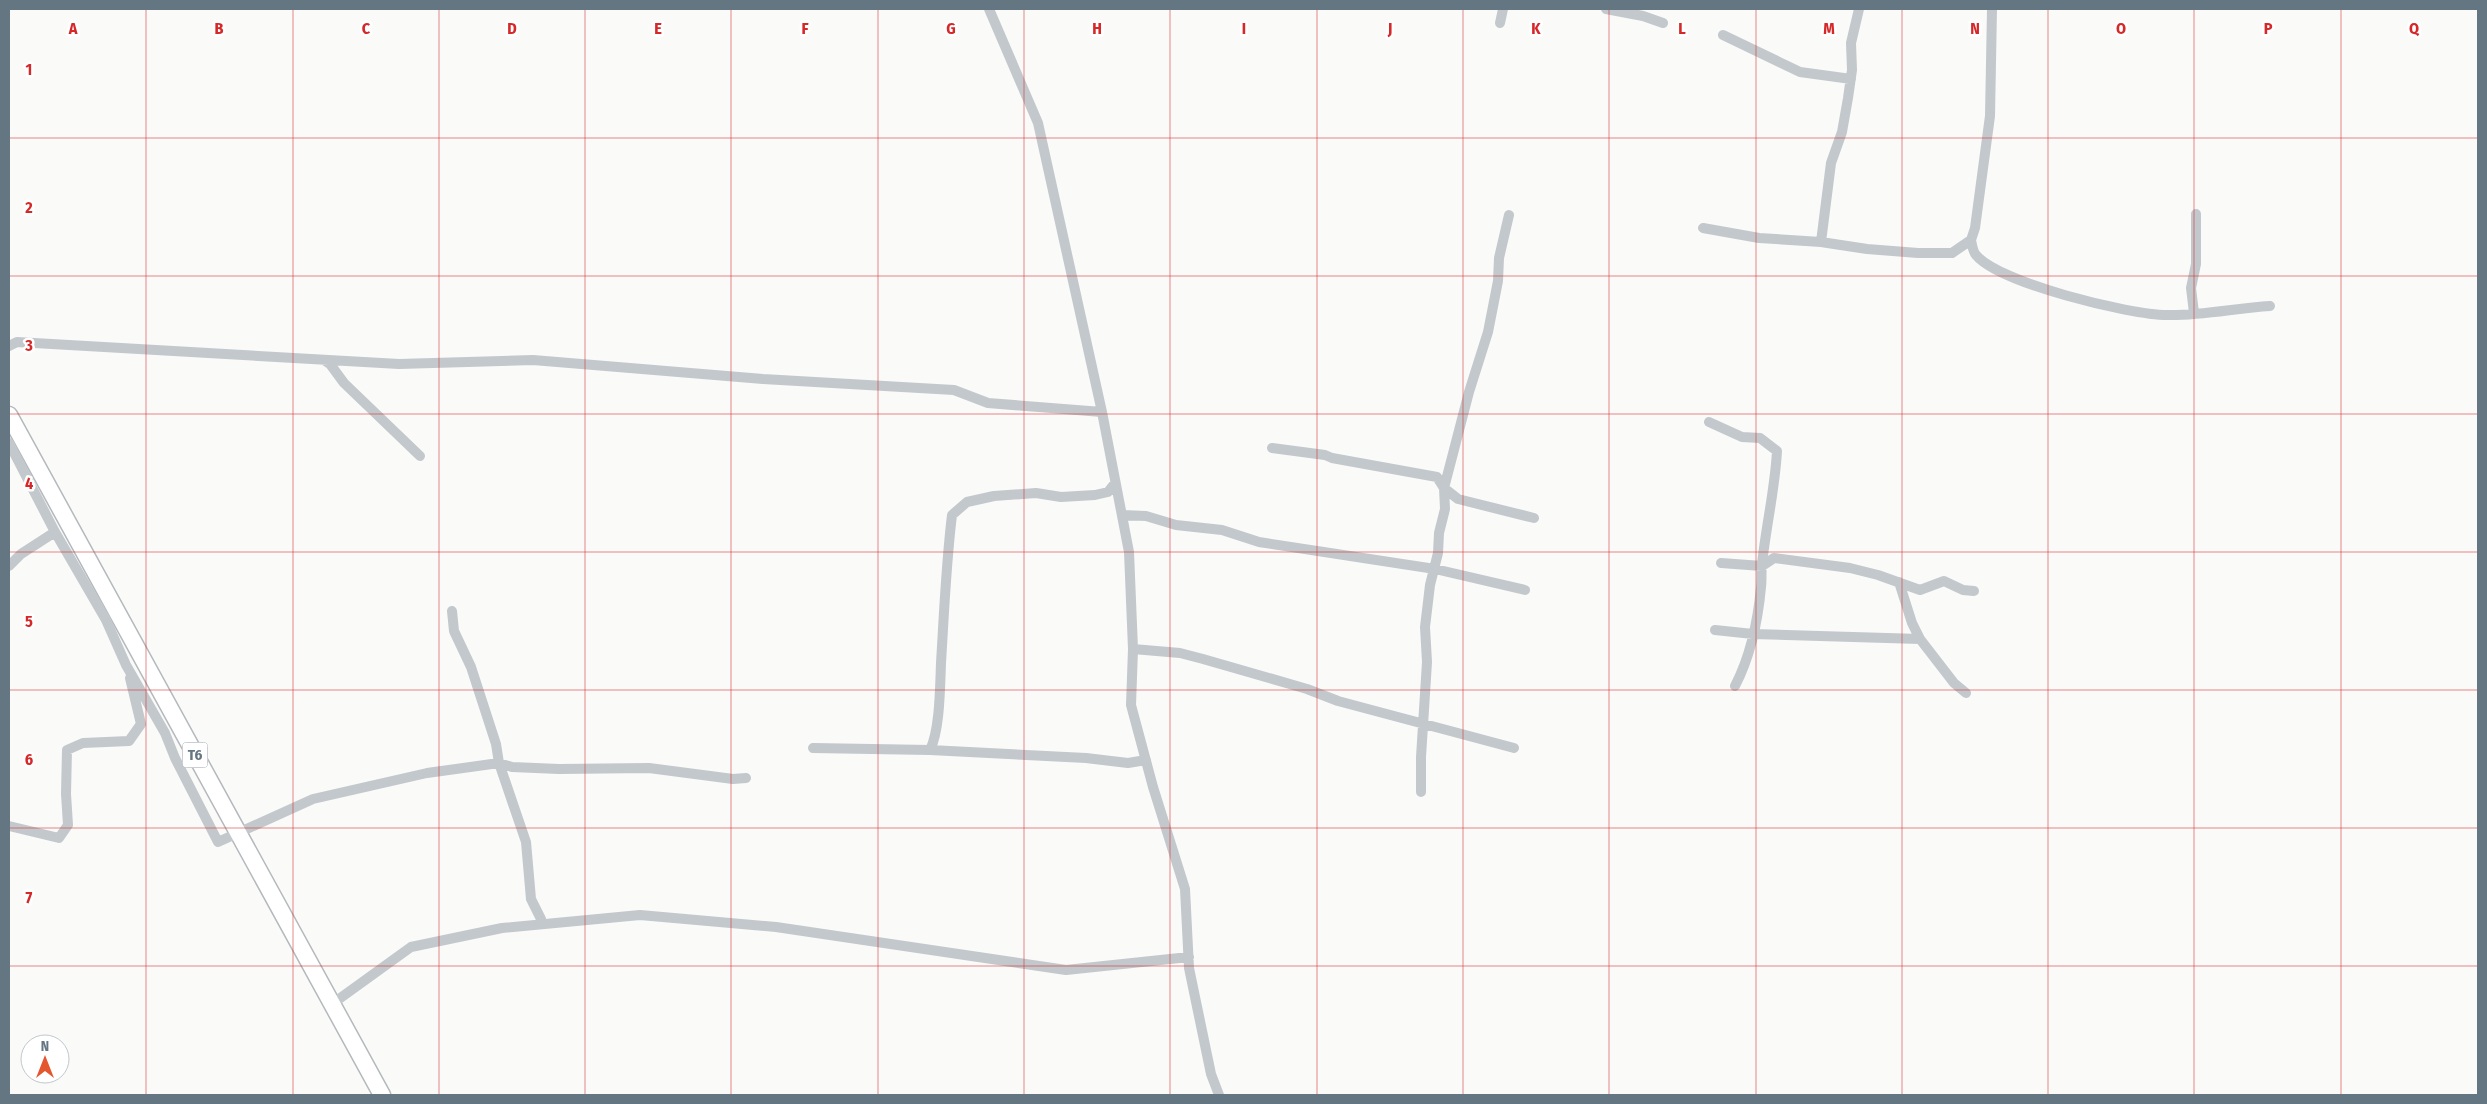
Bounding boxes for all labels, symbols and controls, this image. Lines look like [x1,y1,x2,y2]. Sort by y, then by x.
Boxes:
text: A [68,19,78,38]
text: B [215,19,224,38]
text: C [362,19,371,38]
text: D [507,19,517,38]
text: E [654,19,662,38]
text: F [801,19,809,38]
text: G [946,19,956,38]
text: H [1092,19,1102,38]
text: I [1242,19,1246,38]
text: J [1387,19,1392,38]
text: K [1531,19,1541,38]
text: L [1678,19,1686,38]
text: M [1823,19,1835,38]
text: N [1970,19,1980,38]
text: O [2116,19,2126,38]
text: P [2264,19,2273,38]
text: Q [2409,19,2420,38]
text: 1 [26,60,32,79]
text: 2 [24,198,33,217]
text: 3 [24,336,33,355]
text: 4 [25,474,33,493]
text: 5 [25,612,33,631]
road number: T6 [182,742,208,768]
text: 6 [25,750,33,769]
text: 7 [26,888,33,907]
north arrow [20,1034,70,1084]
text: N [41,1038,49,1055]

